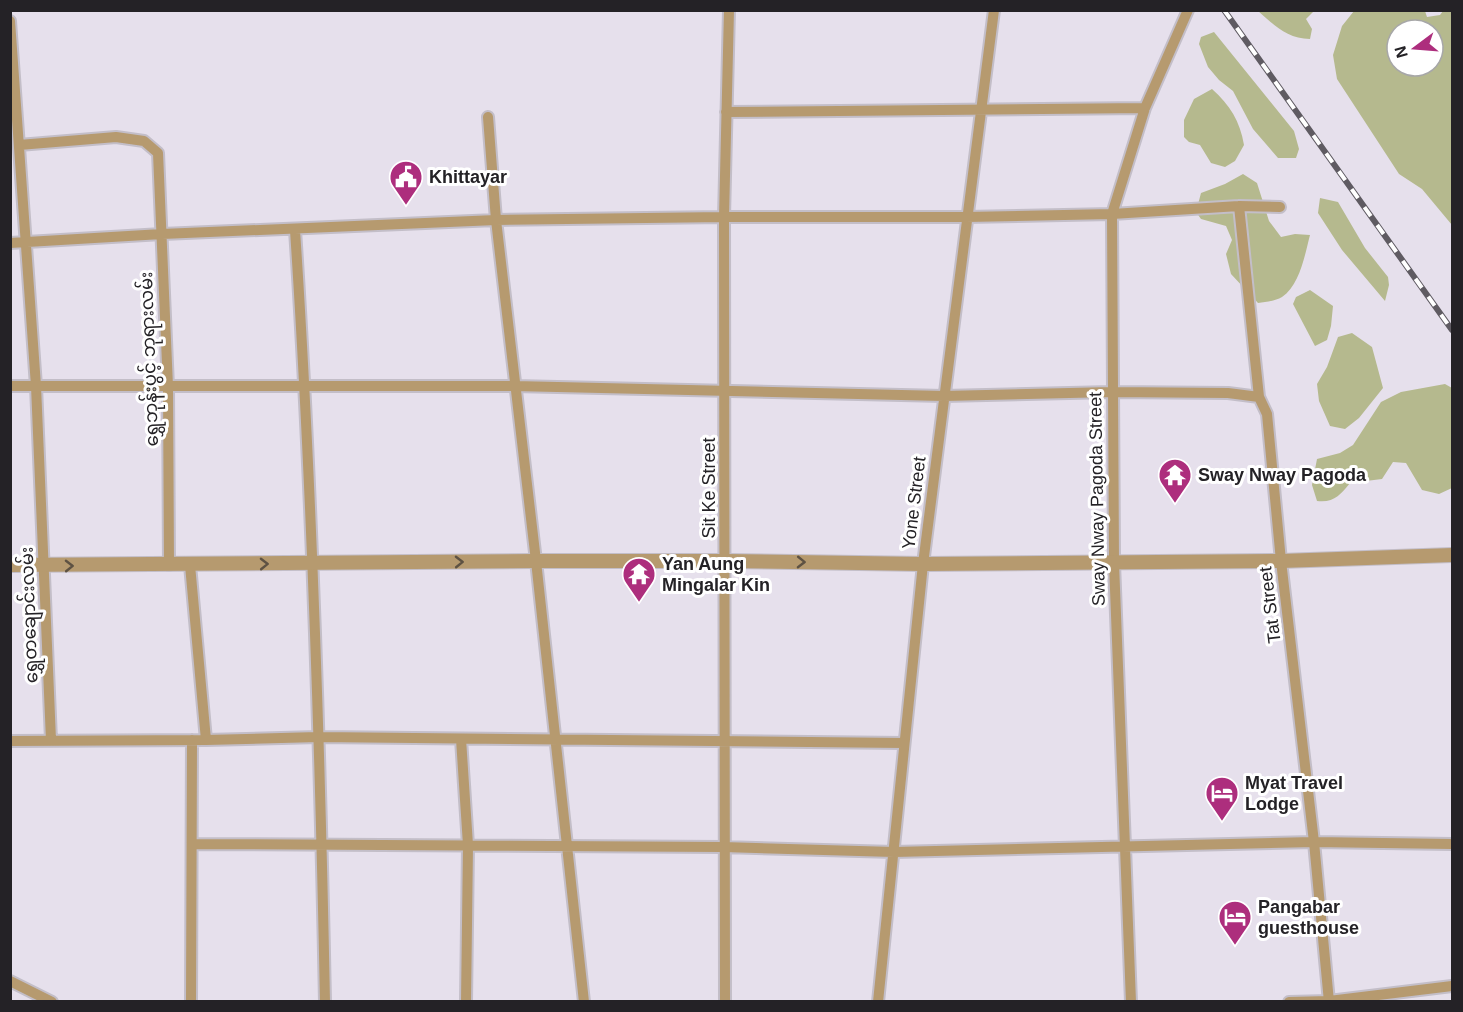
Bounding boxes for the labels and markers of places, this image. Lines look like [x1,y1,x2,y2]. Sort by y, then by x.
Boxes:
public building icon: Khittayar [388,159,424,206]
place label: Khittayar [429,167,507,187]
temple icon: Sway Nway Pagoda [1157,457,1193,504]
place label: Sway Nway Pagoda [1198,465,1367,485]
place label: Yan Aung Mingalar Kin [662,554,770,595]
temple icon: Yan Aung Mingalar Kin [621,556,657,603]
place label: Myat Travel Lodge [1245,773,1343,814]
hotel icon: Myat Travel Lodge [1204,775,1240,822]
place label: Pangabar guesthouse [1258,897,1359,938]
hotel icon: Pangabar guesthouse [1217,899,1253,946]

